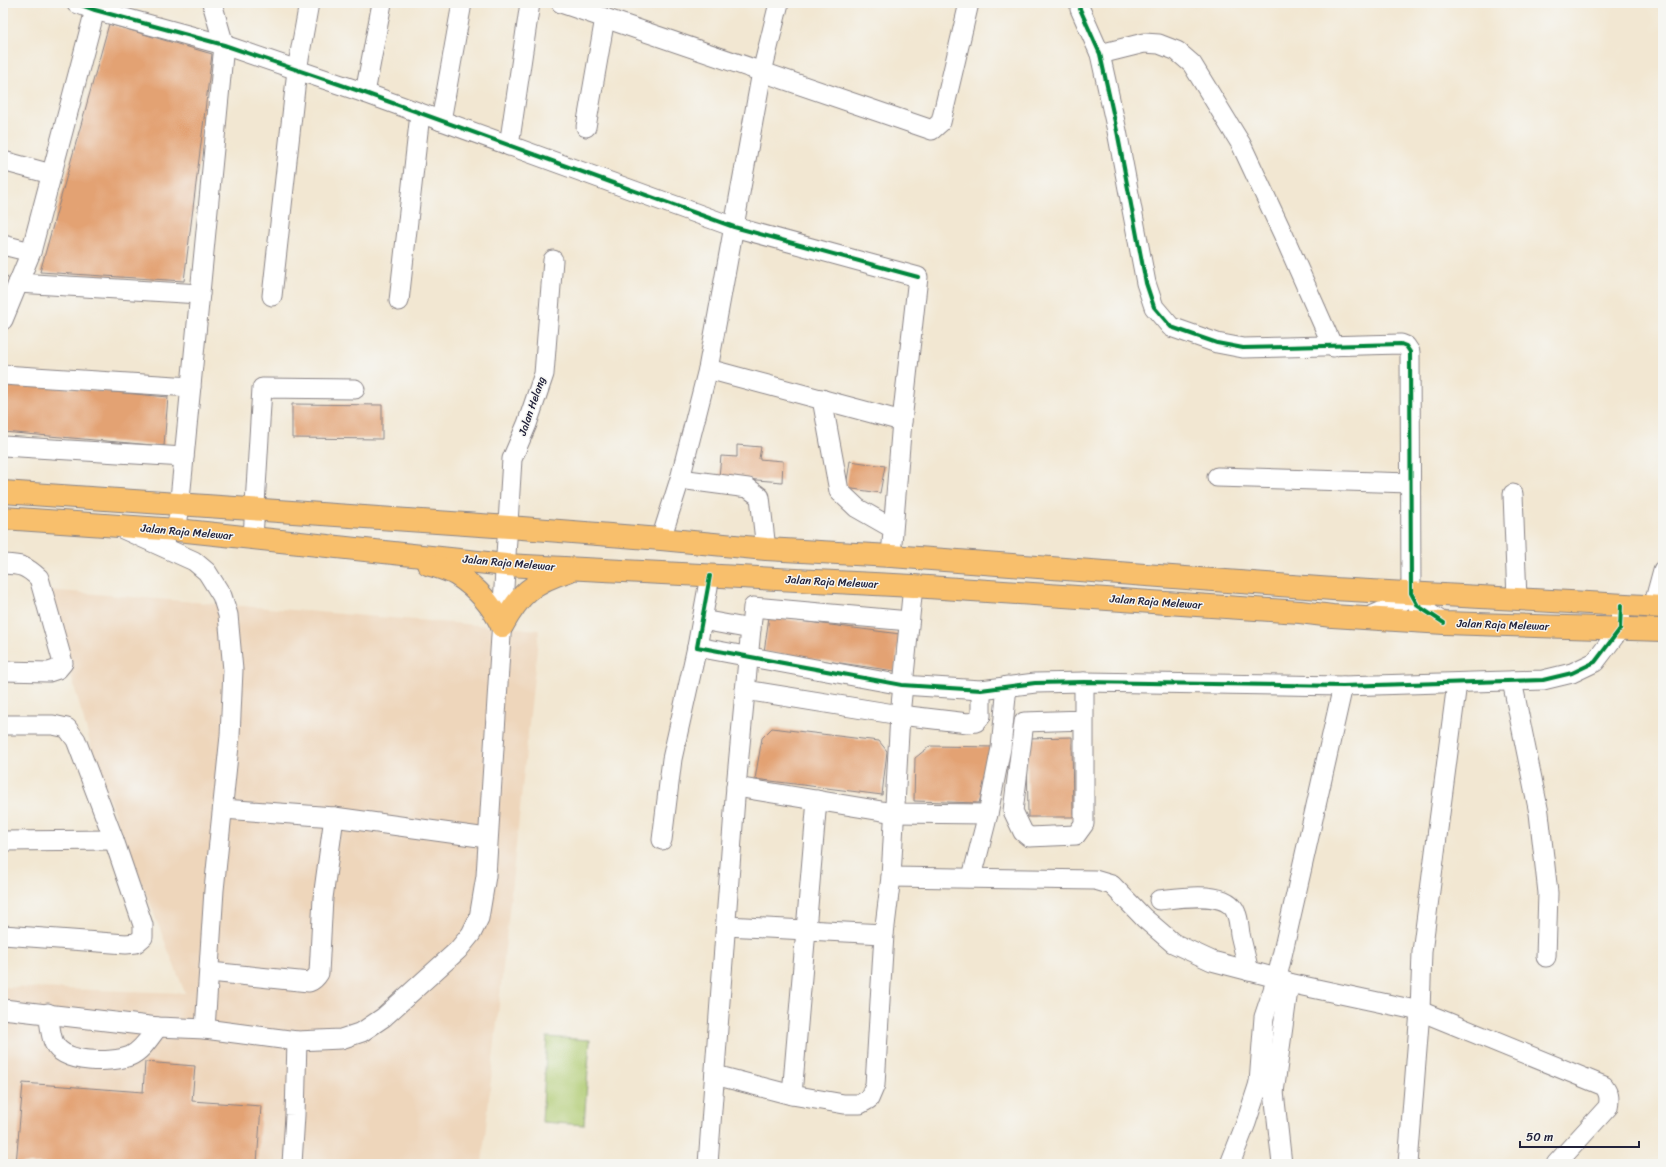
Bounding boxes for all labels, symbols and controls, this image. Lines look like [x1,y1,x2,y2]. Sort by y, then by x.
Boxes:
street label: Jalan Helang [513,373,551,439]
street label: Jalan Raja Melewar [139,518,234,546]
street label: Jalan Raja Melewar [461,549,556,577]
street label: Jalan Raja Melewar [784,570,879,594]
street label: Jalan Raja Melewar [1108,589,1203,615]
street label: Jalan Raja Melewar [1455,614,1550,636]
scale bar [1520,1123,1639,1149]
text: 50 m [1526,1126,1553,1148]

